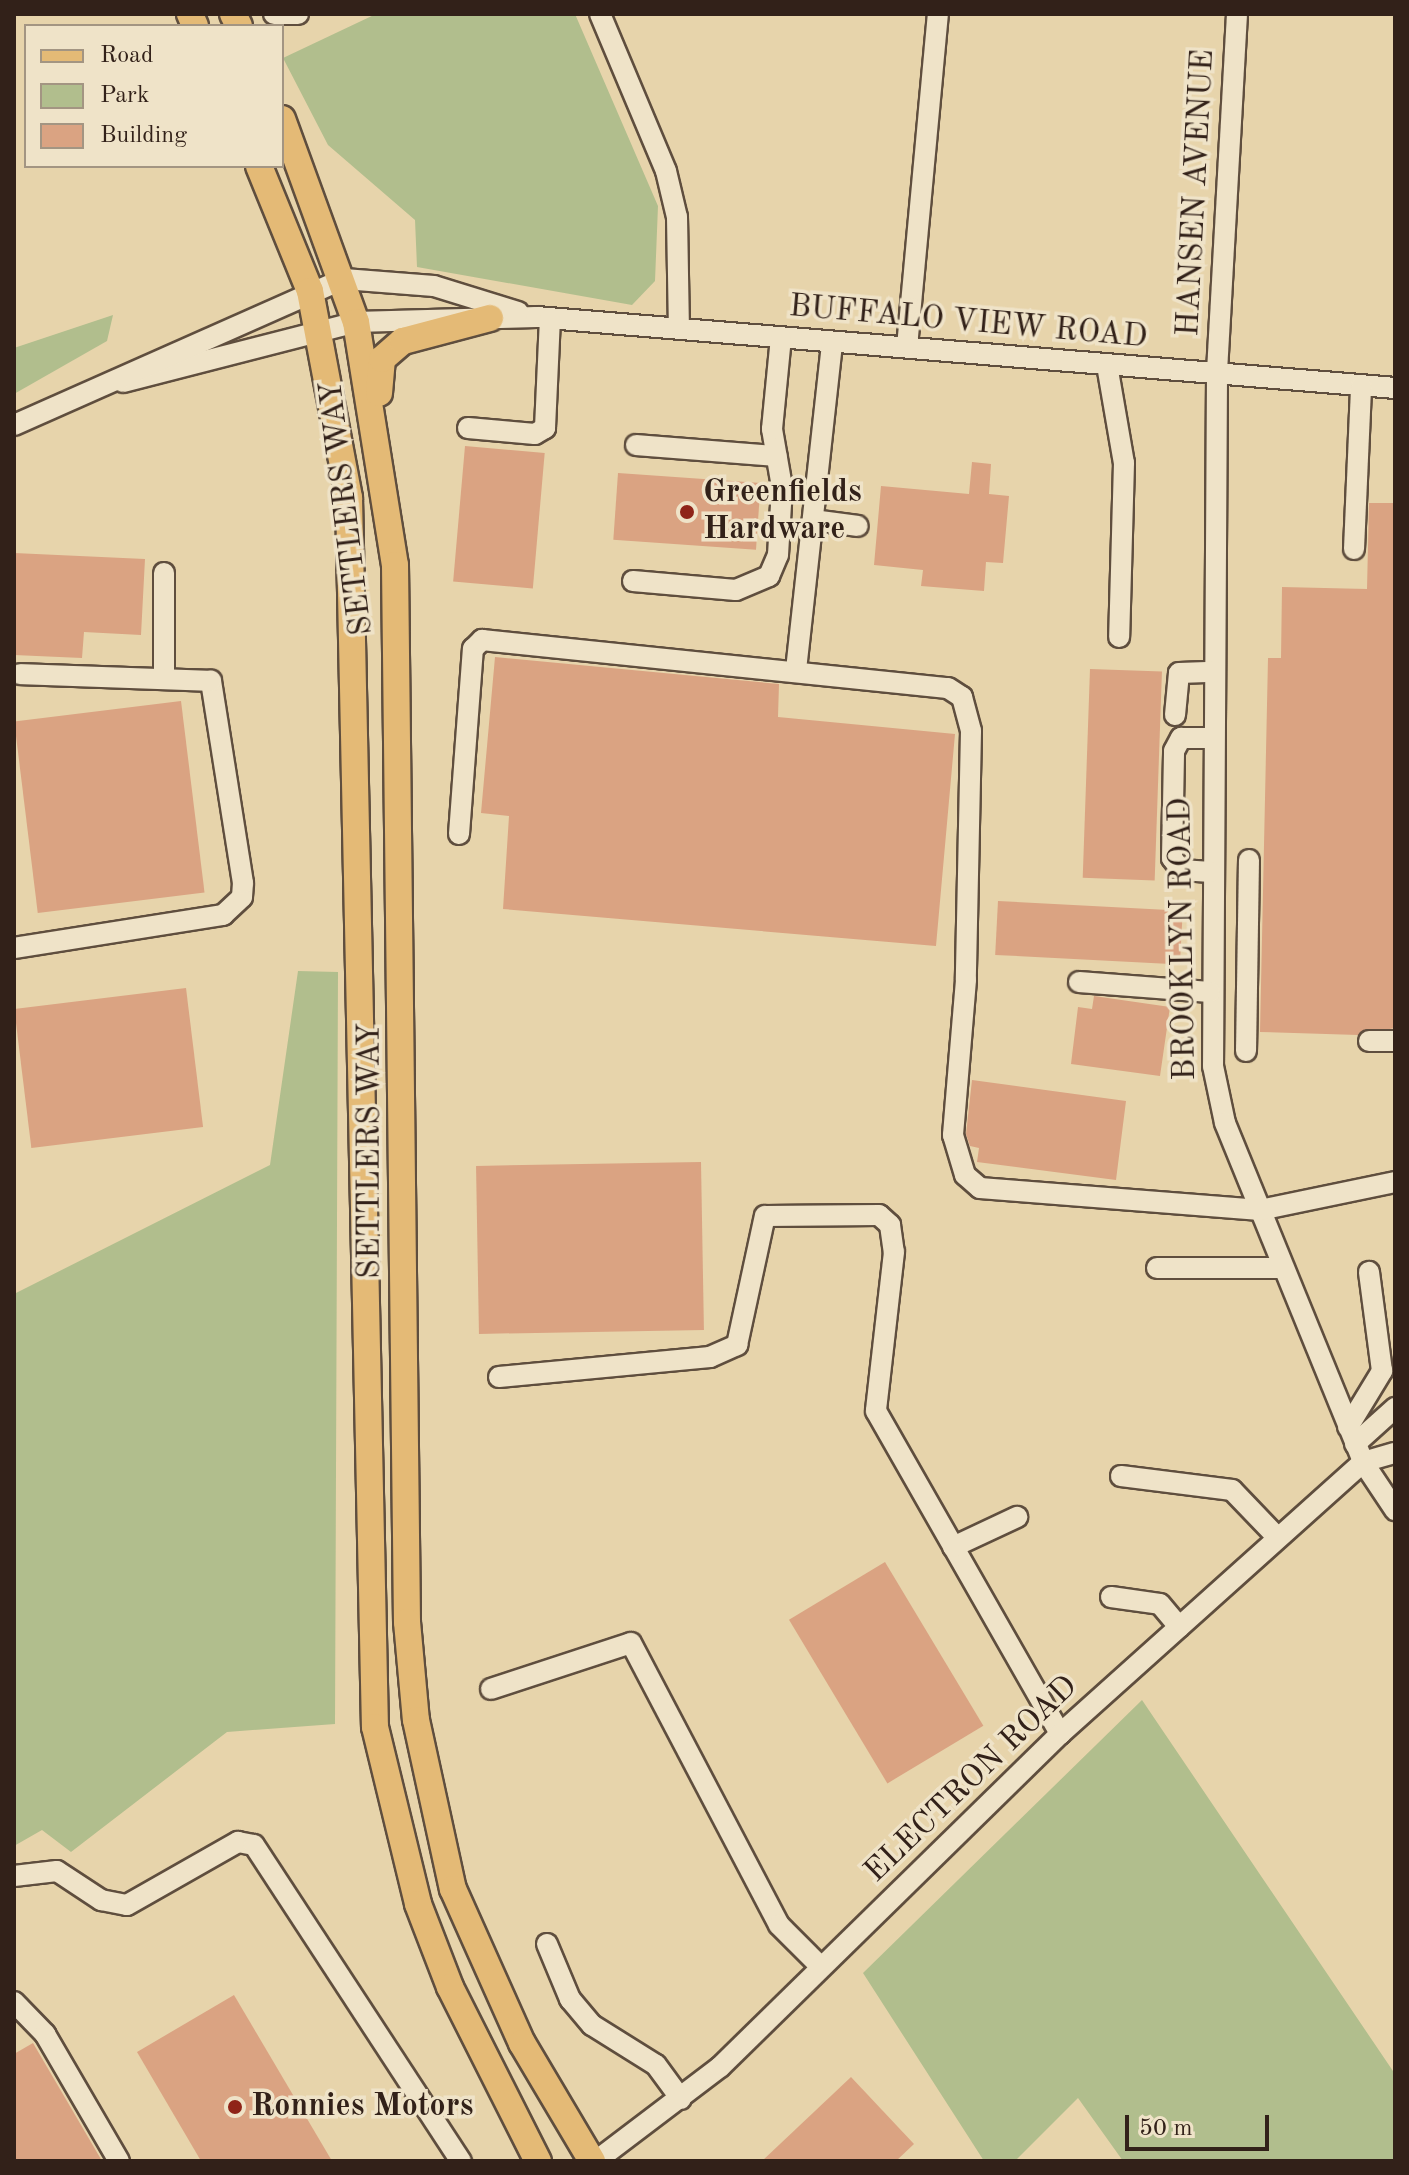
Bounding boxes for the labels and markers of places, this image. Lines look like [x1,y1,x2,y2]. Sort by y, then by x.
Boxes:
place label: Greenfields Hardware [703,475,862,550]
marker: Greenfields Hardware [678,503,696,521]
place label: Ronnies Motors [251,2088,473,2126]
marker: Ronnies Motors [226,2098,244,2116]

